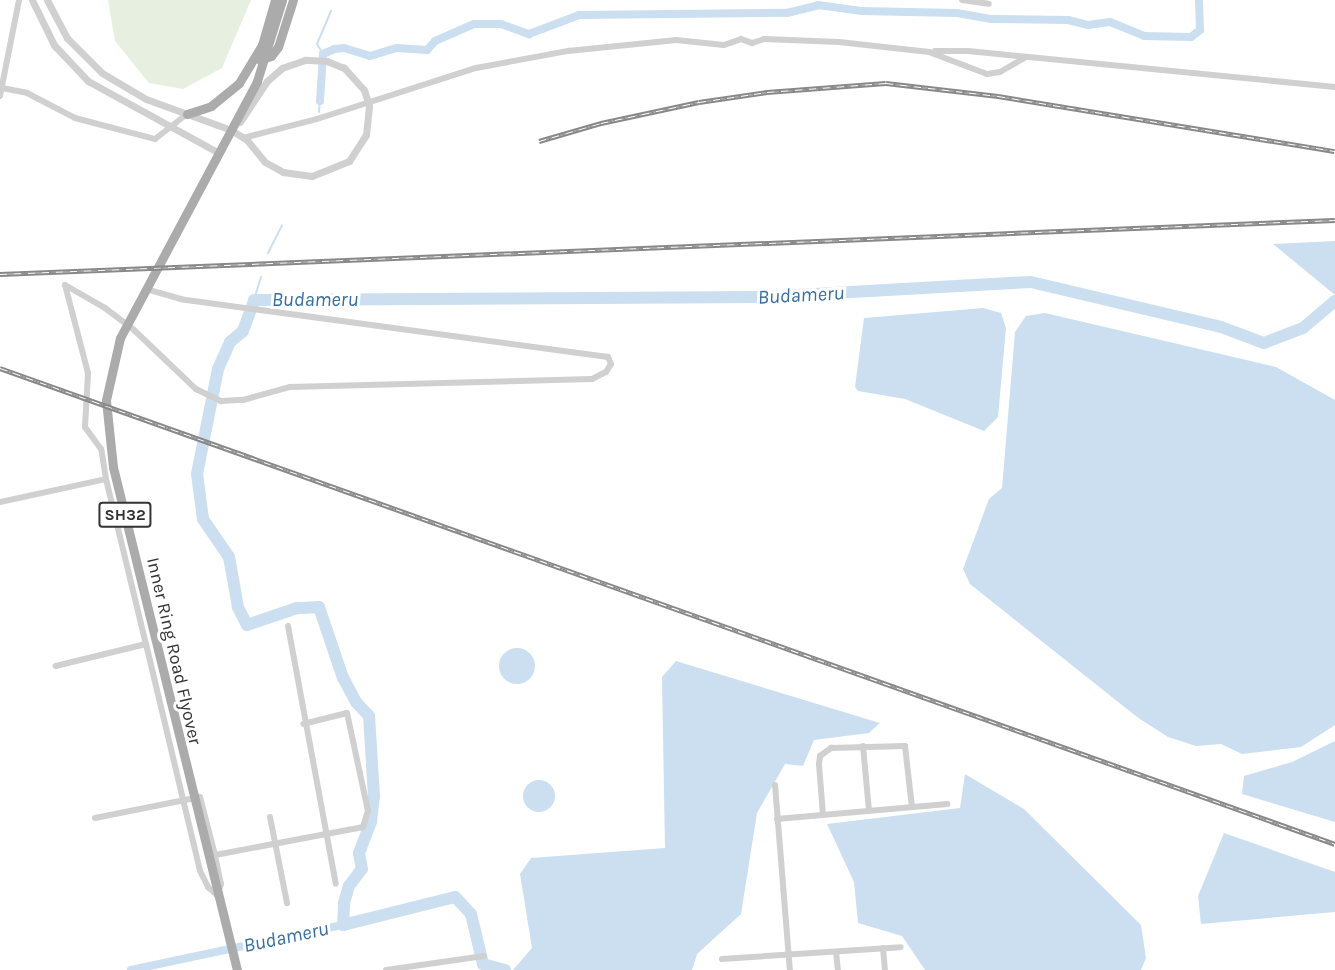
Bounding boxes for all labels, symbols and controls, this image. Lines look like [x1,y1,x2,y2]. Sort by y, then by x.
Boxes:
water label: Budameru [757,281,845,309]
water label: Budameru [272,287,358,311]
road number: SH32 [98,502,152,528]
street label: Inner Ring Road Flyover [142,555,206,747]
water label: Budameru [241,916,331,958]

